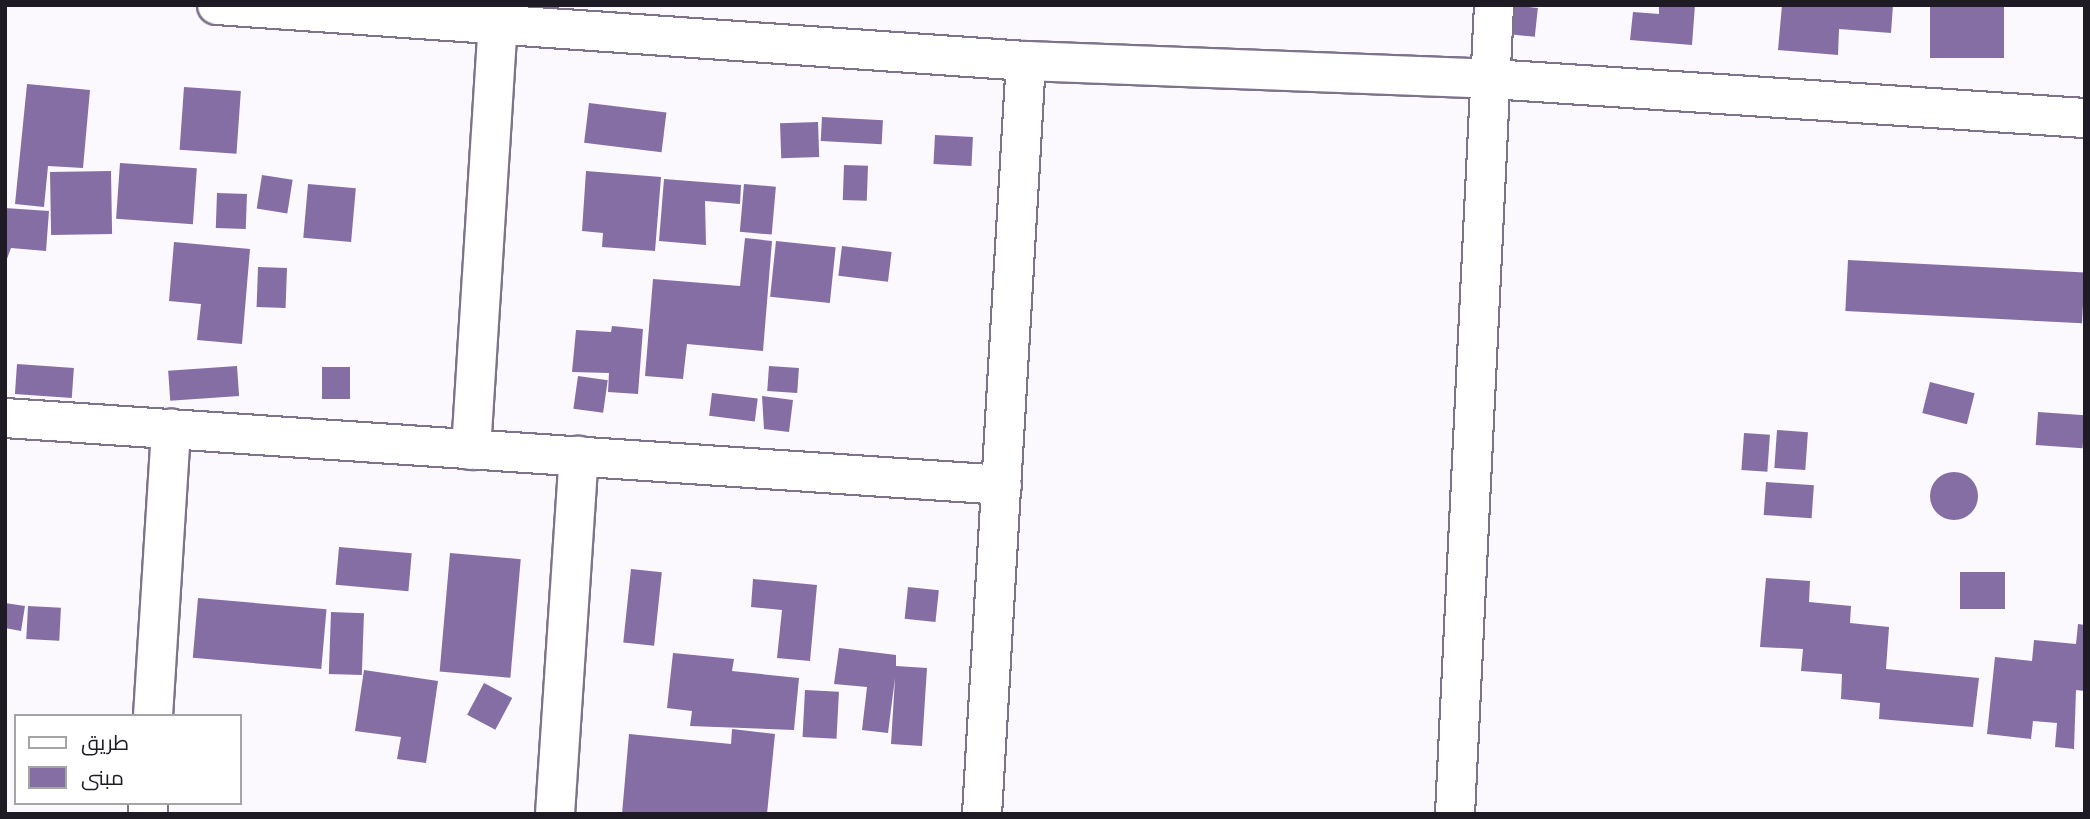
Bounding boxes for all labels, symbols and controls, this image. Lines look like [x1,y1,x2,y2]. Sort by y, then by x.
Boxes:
legend [14,714,242,805]
text: طريق [81,726,129,758]
text: مبنى [81,761,124,793]

